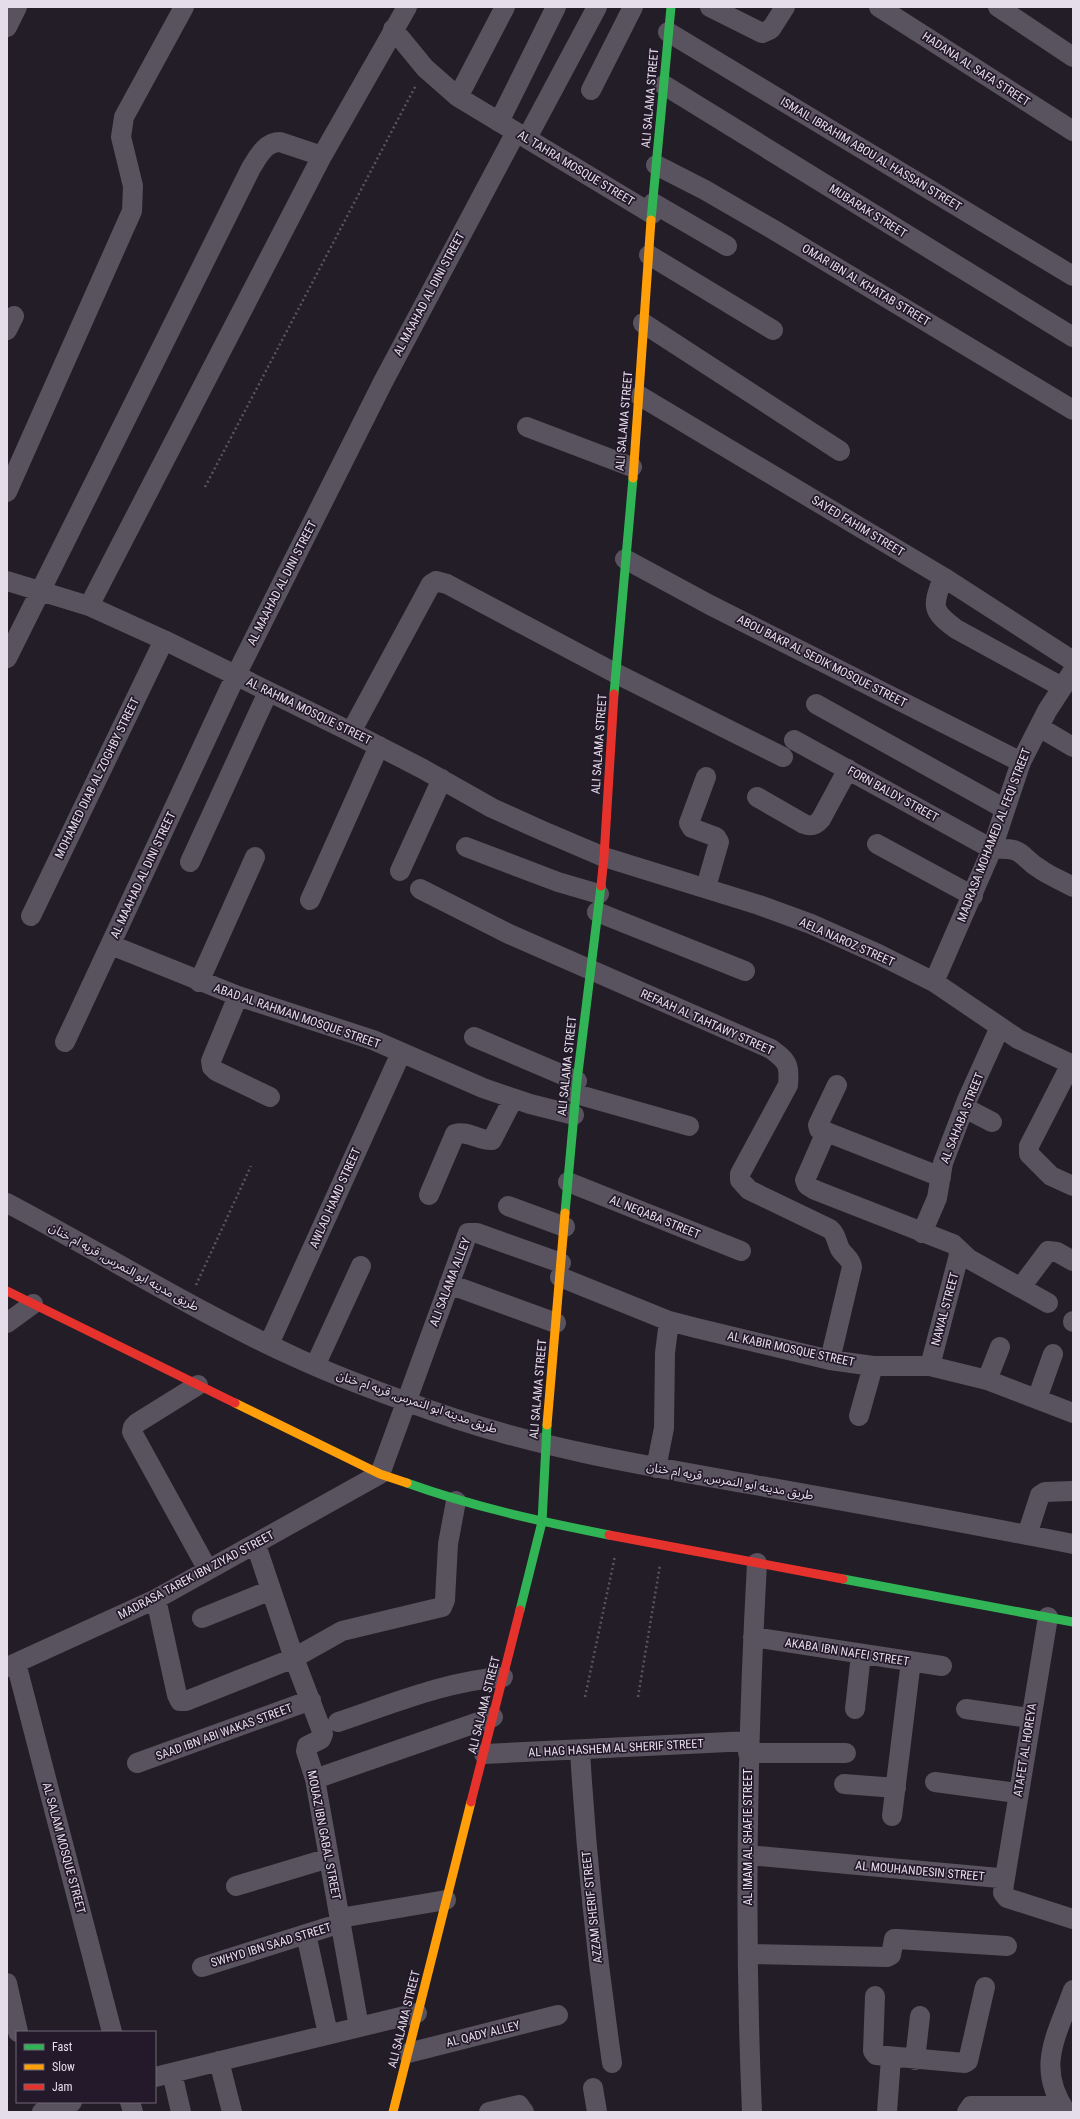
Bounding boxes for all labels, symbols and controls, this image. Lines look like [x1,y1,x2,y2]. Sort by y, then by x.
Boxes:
street label: HADANA AL SAFA STREET [920,29,1032,109]
street label: ALI SALAMA STREET [639,47,661,149]
street label: ISMAIL IBRAHIM ABOU AL HASSAN STREET [778,94,964,214]
street label: AL TAHRA MOSQUE STREET [515,128,637,208]
street label: MUBARAK STREET [827,181,909,241]
street label: AL MAAHAD AL DINI STREET [390,230,468,358]
street label: OMAR IBN AL KHATAB STREET [799,241,933,329]
street label: ALI SALAMA STREET [613,370,635,472]
street label: SAYED FAHIM STREET [809,493,907,559]
street label: AL MAAHAD AL DINI STREET [244,518,320,648]
street label: ABOU BAKR AL SEDIK MOSQUE STREET [735,612,909,710]
street label: AL RAHMA MOSQUE STREET [244,675,374,747]
street label: ALI SALAMA STREET [589,694,609,794]
street label: MOHAMED DIAB AL ZOGHBY STREET [52,695,142,861]
street label: MADRASA MOHAMED AL FEQI STREET [954,746,1034,924]
street label: FORN BALDY STREET [845,763,941,825]
street label: AL MAAHAD AL DINI STREET [107,809,179,941]
street label: AELA NAROZ STREET [797,915,897,969]
street label: ABAD AL RAHMAN MOSQUE STREET [212,981,382,1051]
street label: REFAAH AL TAHTAWY STREET [638,986,776,1058]
street label: ALI SALAMA STREET [555,1015,579,1117]
street label: AL SAHABA STREET [937,1071,987,1165]
street label: AWLAD HAMD STREET [307,1146,363,1250]
street label: AL NEQABA STREET [608,1192,702,1242]
street label: طريق مدينه ابو النمرس, قريه ام خنان [46,1220,201,1316]
street label: ALI SALAMA ALLEY [427,1235,474,1328]
street label: NAWAL STREET [928,1271,962,1347]
street label: AL KABIR MOSQUE STREET [726,1329,856,1369]
street label: ALI SALAMA STREET [527,1338,549,1440]
street label: طريق مدينه ابو النمرس, قريه ام خنان [334,1368,499,1438]
street label: طريق مدينه ابو النمرس, قريه ام خنان [645,1459,815,1505]
street label: MADRASA TAREK IBN ZIYAD STREET [116,1528,276,1622]
street label: AKABA IBN NAFEI STREET [784,1635,910,1669]
street label: ALI SALAMA STREET [465,1655,503,1755]
street label: SAAD IBN ABI WAKAS STREET [154,1701,294,1763]
street label: ATAFET AL HOREYA [1011,1702,1039,1798]
street label: AL HAG HASHEM AL SHERIF STREET [528,1736,704,1760]
street label: MOUAZ IBN GABAL STREET [305,1769,343,1901]
street label: AL IMAM AL SHAFIE STREET [741,1769,755,1905]
street label: AL SALAM MOSQUE STREET [40,1781,88,1915]
street label: AZZAM SHERIF STREET [579,1850,605,1964]
street label: AL MOUHANDESIN STREET [855,1858,985,1884]
street label: SWHYD IBN SAAD STREET [209,1920,333,1970]
street label: ALI SALAMA STREET [385,1969,423,2069]
street label: AL QADY ALLEY [445,2018,522,2050]
legend [16,2031,156,2103]
text: Fast [52,2040,73,2054]
text: Slow [52,2060,75,2074]
text: Jam [52,2080,73,2094]

